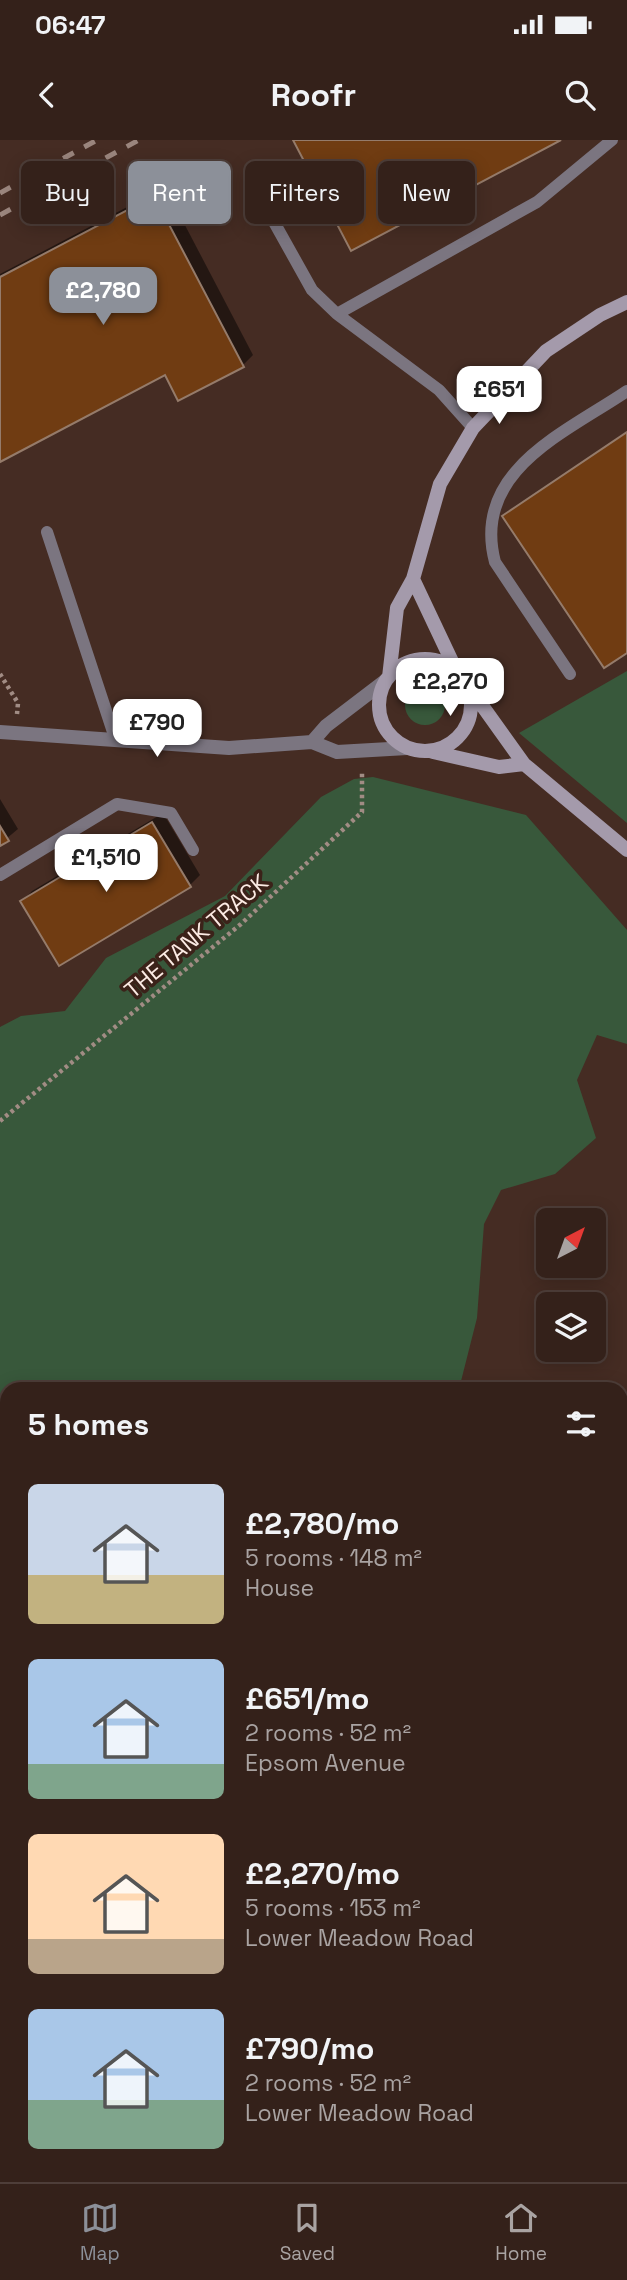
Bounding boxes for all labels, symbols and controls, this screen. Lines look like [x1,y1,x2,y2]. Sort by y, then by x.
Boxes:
text: 06:47 [35,8,106,42]
text: Roofr [271,75,356,115]
icon: back [28,76,66,114]
icon: search [561,76,599,114]
chip: Buy [21,161,114,224]
chip: Rent [128,161,231,224]
chip: Filters [245,161,364,224]
chip: New [378,161,475,224]
pin: £2,780 [46,268,160,327]
text: £2,780 [65,275,141,305]
pin: £651 [458,366,540,426]
text: £651 [473,374,525,404]
pin: £2,270 [393,658,507,718]
text: £2,270 [412,666,488,696]
pin: £790 [116,700,198,759]
text: £790 [129,707,185,737]
pin: £1,510 [49,834,163,894]
text: £1,510 [71,842,141,872]
street label: THE TANK TRACK [118,867,274,1005]
north arrow [536,1208,606,1278]
map controls [536,1208,606,1362]
button: layers [536,1292,606,1362]
text: 5 homes [28,1405,149,1444]
icon: filters [562,1405,600,1443]
text: £2,780/mo [245,1504,399,1543]
icon: home [84,1512,168,1596]
text: 5 rooms · 148 m² [245,1543,422,1573]
text: House [245,1573,314,1603]
text: £651/mo [245,1679,369,1718]
icon: home [84,1687,168,1771]
text: 2 rooms · 52 m² [245,1718,411,1748]
text: Epsom Avenue [245,1748,406,1778]
text: £2,270/mo [245,1854,400,1893]
icon: home [84,1862,168,1946]
text: 5 rooms · 153 m² [245,1893,421,1923]
text: Lower Meadow Road [245,1923,474,1953]
text: £790/mo [245,2029,374,2068]
icon: home [84,2037,168,2121]
text: 2 rooms · 52 m² [245,2068,411,2098]
text: Lower Meadow Road [245,2098,474,2128]
tab: Map [80,2199,120,2266]
tab: Saved [280,2199,335,2266]
tab: Home [495,2199,547,2266]

